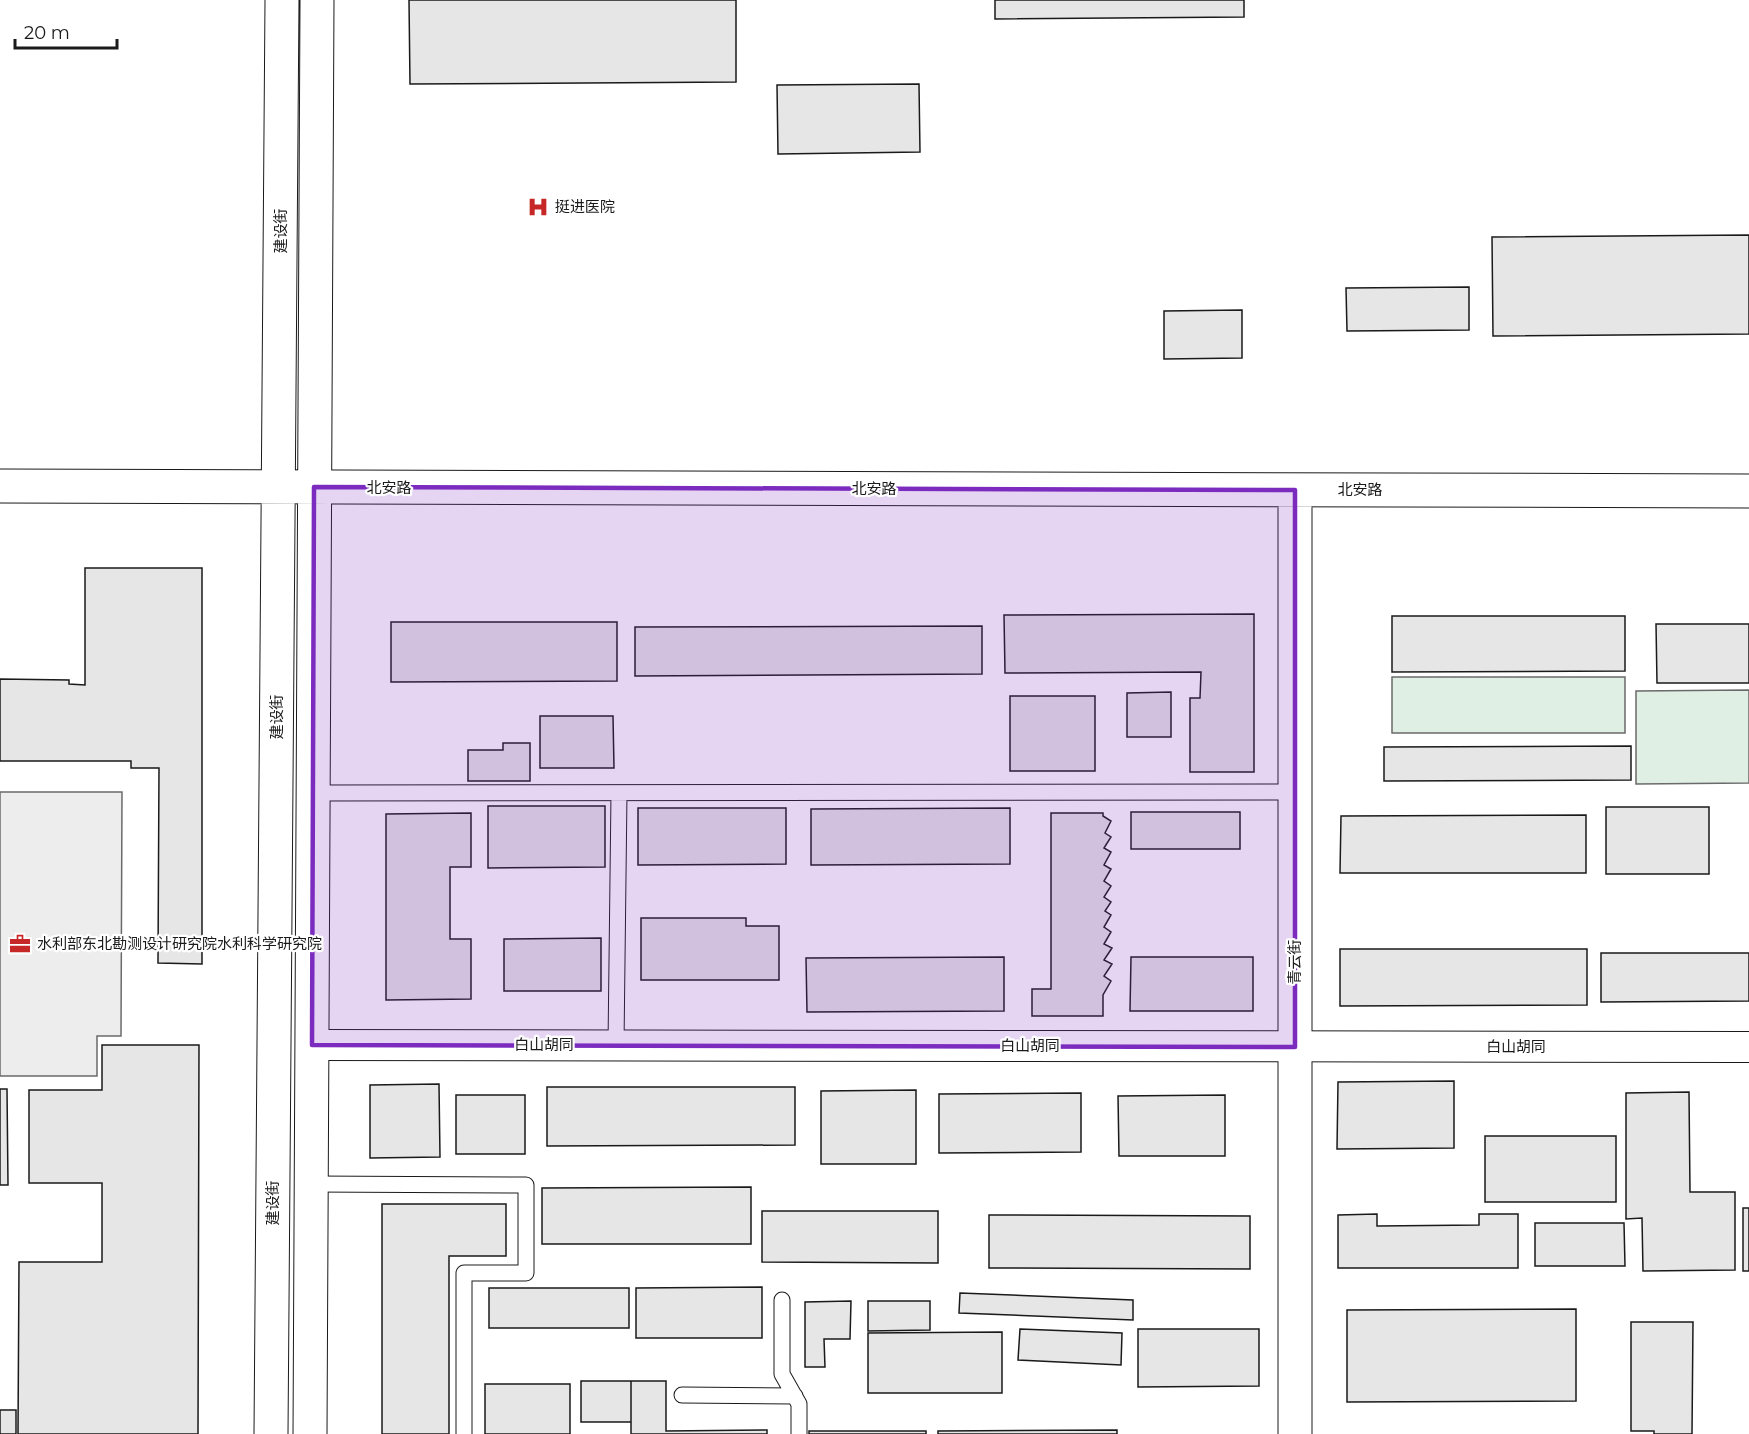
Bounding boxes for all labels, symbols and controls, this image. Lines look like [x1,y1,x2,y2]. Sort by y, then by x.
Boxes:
scale bar [15,12,117,50]
text: 20 m [24,22,70,44]
hospital icon: 挺进医院 [526,195,550,219]
place label: 挺进医院 [555,197,615,216]
street label: 建设街 [271,208,290,254]
street label: 北安路 [366,478,412,497]
street label: 北安路 [851,479,897,498]
street label: 北安路 [1337,480,1383,499]
street label: 建设街 [267,694,286,740]
office icon: 水利部东北勘测设计研究院水利科学研究院 [8,932,32,956]
place label: 水利部东北勘测设计研究院水利科学研究院 [37,934,322,953]
street label: 青云街 [1285,939,1304,985]
street label: 白山胡同 [514,1035,574,1054]
street label: 白山胡同 [1000,1036,1060,1055]
street label: 白山胡同 [1486,1037,1546,1056]
street label: 建设街 [263,1180,282,1226]

